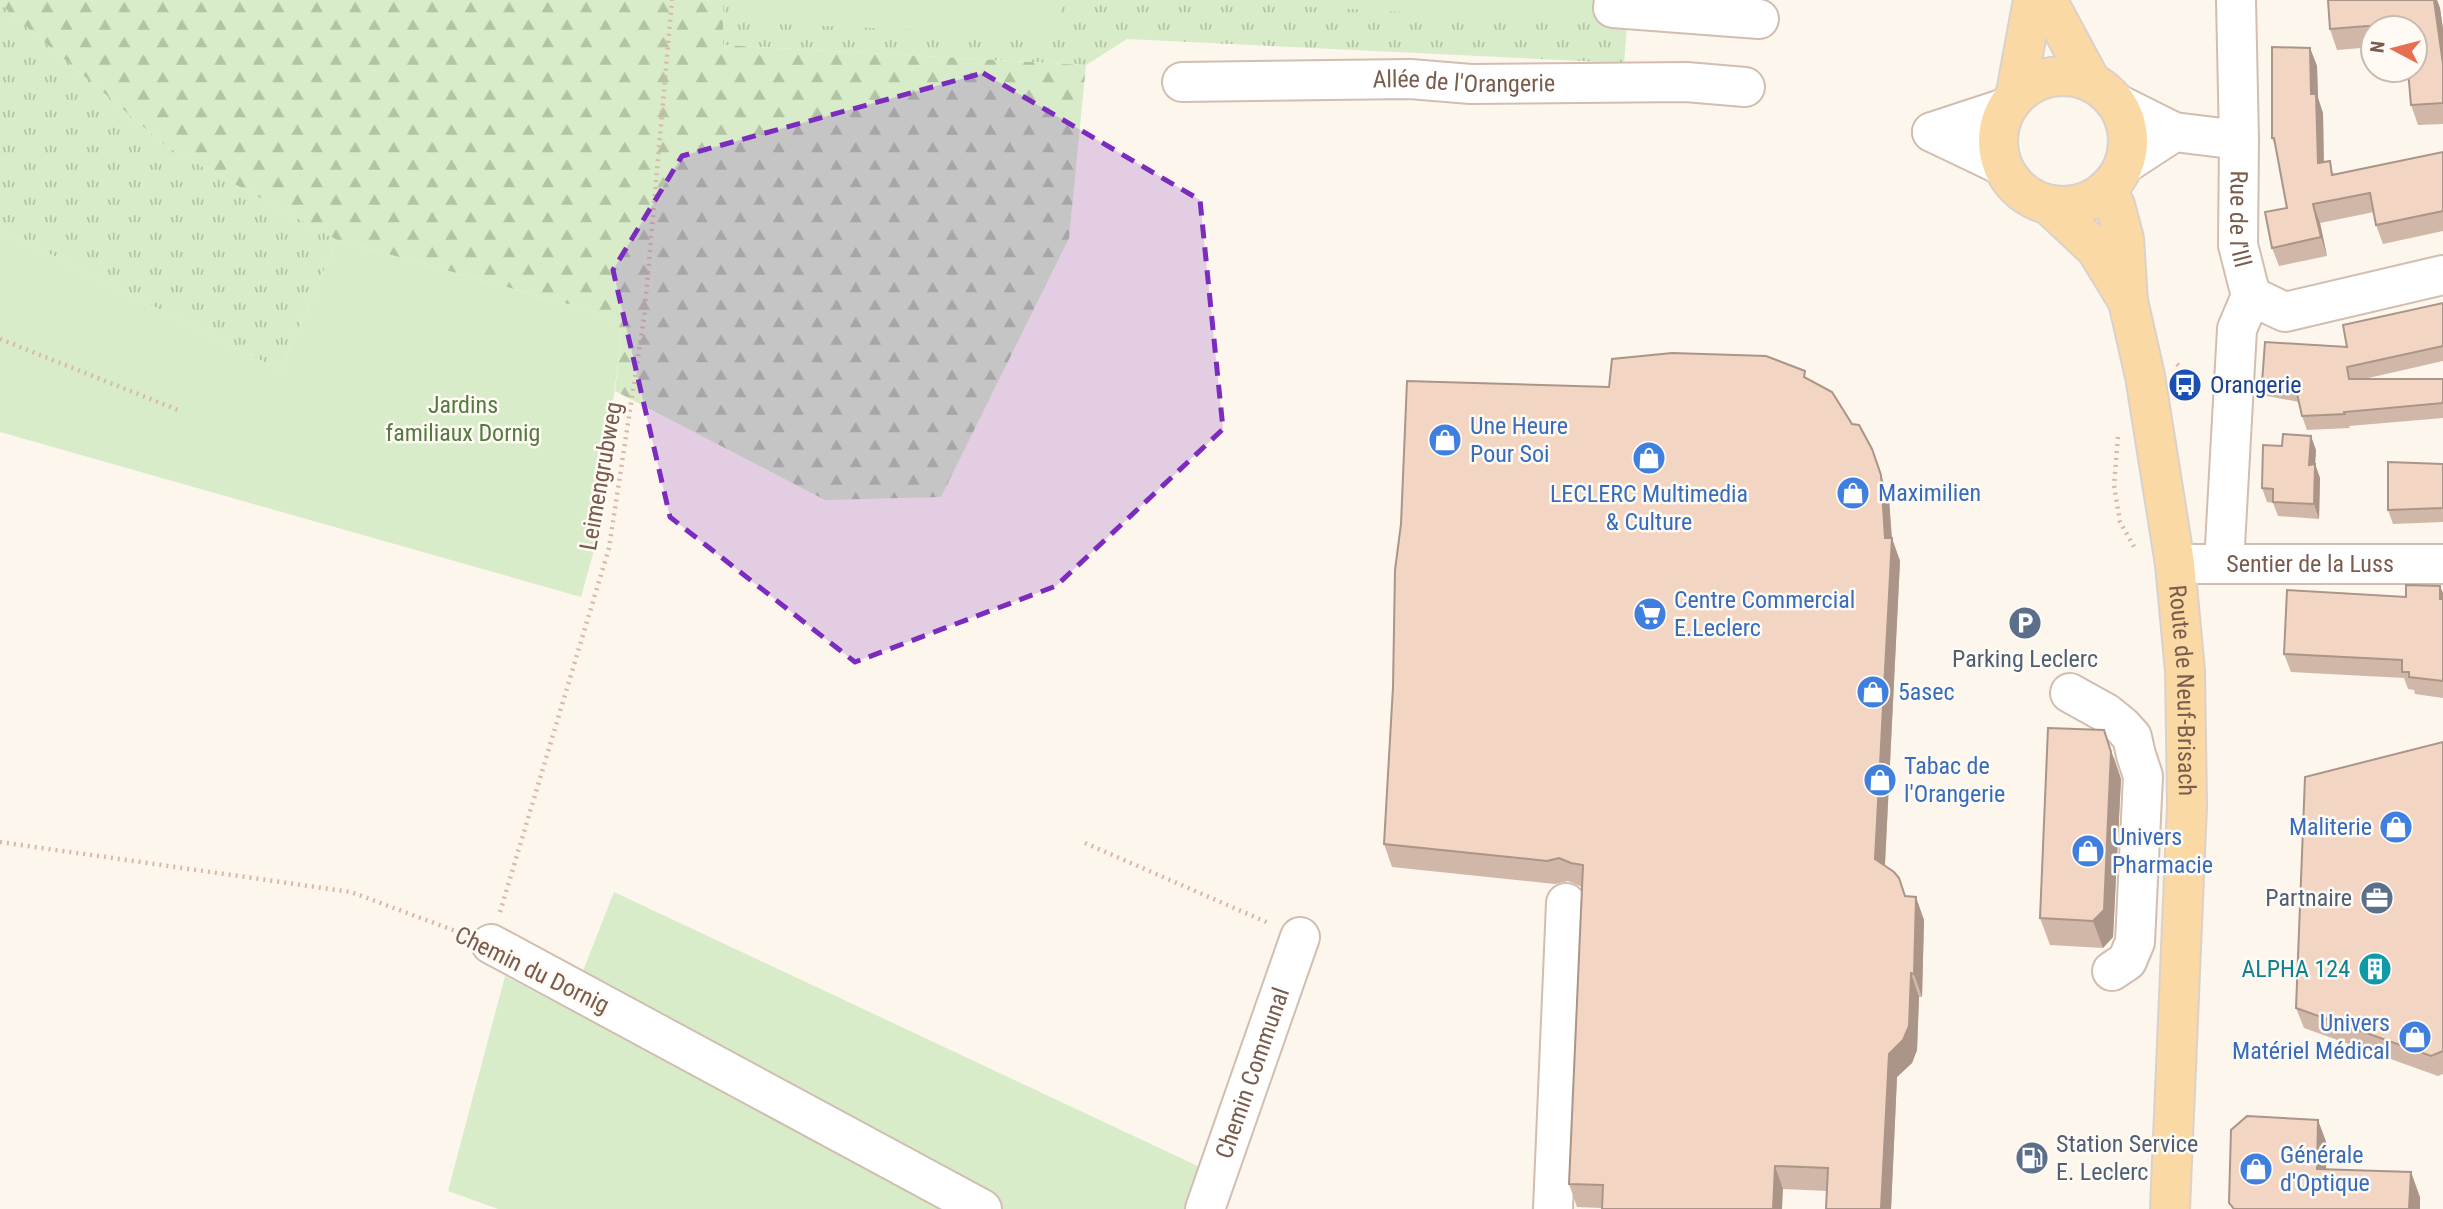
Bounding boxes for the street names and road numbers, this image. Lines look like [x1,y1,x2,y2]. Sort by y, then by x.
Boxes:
street label: Allée de l'Orangerie [1372,65,1555,99]
street label: Rue de l'Ill [2224,171,2257,270]
street label: Leimengrubweg [574,400,628,552]
street label: Sentier de la Luss [2226,550,2394,578]
street label: Route de Neuf-Brisach [2163,584,2201,796]
street label: Chemin du Dornig [450,921,614,1019]
street label: Chemin Communal [1210,984,1295,1162]

